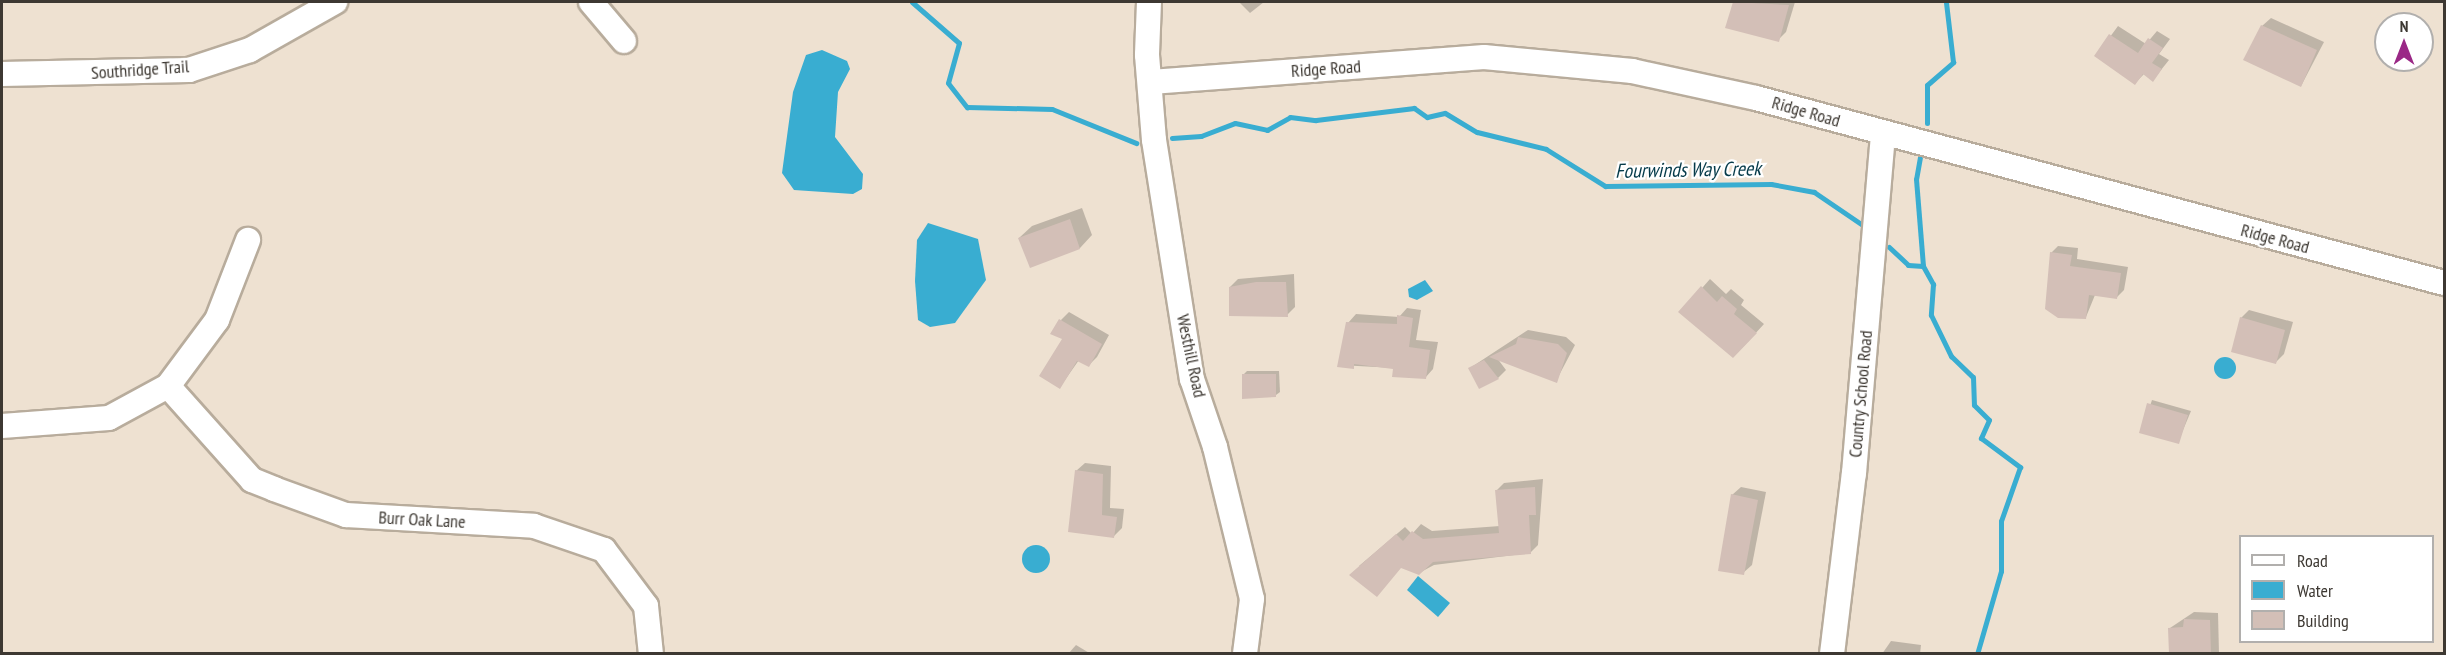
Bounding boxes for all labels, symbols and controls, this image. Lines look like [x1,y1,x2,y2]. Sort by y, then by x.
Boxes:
north arrow [2374,12,2434,72]
text: N [2400,16,2408,36]
street label: Southridge Trail [90,56,190,84]
street label: Ridge Road [1290,56,1362,82]
street label: Ridge Road [1769,92,1843,132]
water label: Fourwinds Way Creek [1614,157,1762,183]
street label: Ridge Road [2238,219,2312,259]
street label: Westhill Road [1172,312,1210,400]
street label: Country School Road [1845,329,1877,459]
street label: Burr Oak Lane [378,507,466,533]
legend [2239,535,2434,643]
text: Road [2297,549,2328,572]
text: Water [2297,579,2333,602]
text: Building [2297,609,2349,632]

